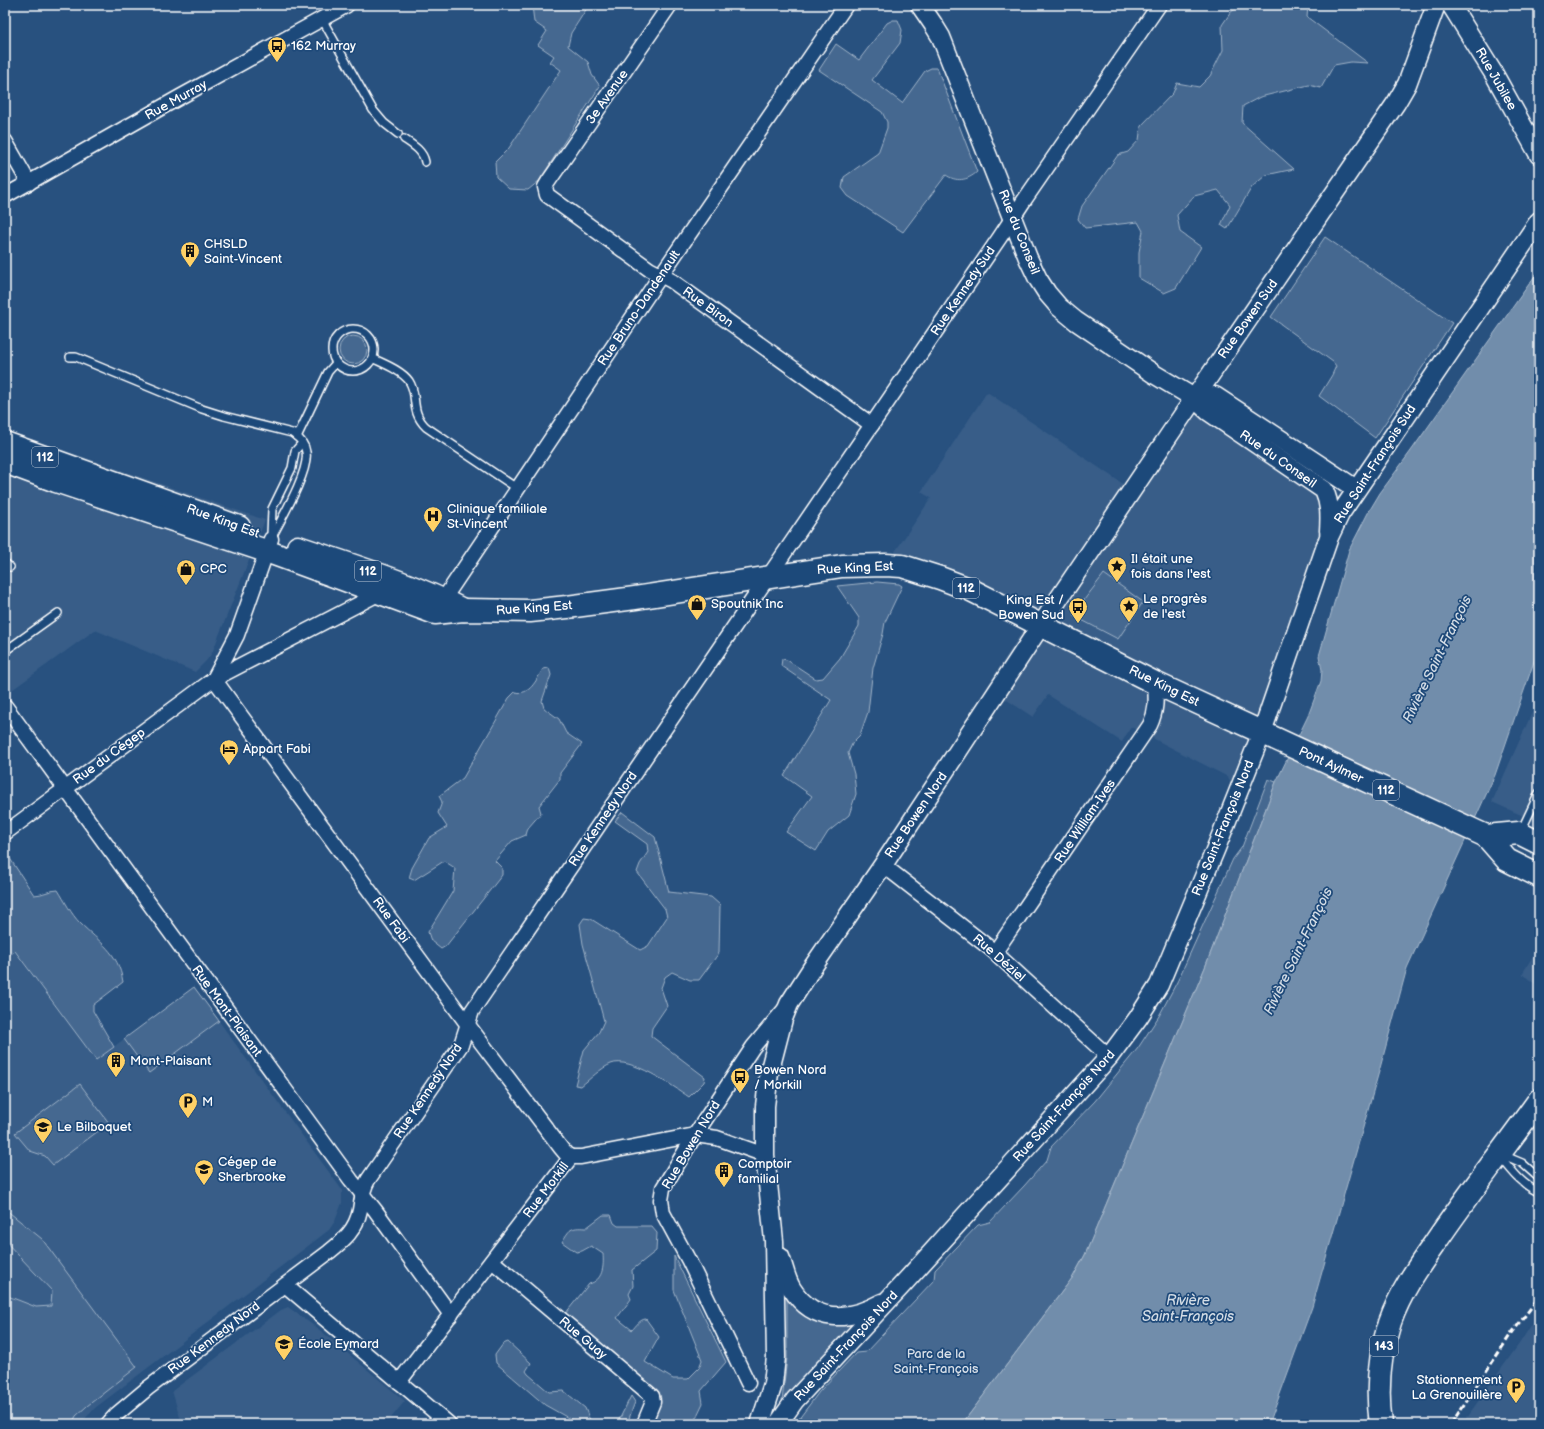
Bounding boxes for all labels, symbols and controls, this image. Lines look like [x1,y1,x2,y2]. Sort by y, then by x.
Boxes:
bus stop icon: 162 Murray [266,35,288,63]
place label: 162 Murray [291,38,356,54]
street label: Rue Jubilee [1472,45,1520,113]
street label: 3e Avenue [582,66,632,127]
street label: Rue Murray [142,76,210,124]
street label: Rue du Conseil [995,187,1043,277]
place label: CHSLD Saint-Vincent [204,236,282,267]
building icon: CHSLD Saint-Vincent [179,240,201,268]
street label: Rue Kennedy Sud [927,243,999,339]
street label: Rue Bruno-Dandenault [594,247,684,369]
street label: Rue Bowen Sud [1215,276,1281,362]
street label: Rue Biron [680,283,736,331]
street label: Rue Saint-François Sud [1331,402,1419,526]
street label: Rue du Conseil [1237,427,1320,491]
road number: 112 [32,447,58,467]
street label: Rue King Est [184,500,262,542]
place label: Clinique familiale St-Vincent [447,501,547,532]
hospital icon: Clinique familiale St-Vincent [422,505,444,533]
place label: Il était une fois dans l'est [1131,551,1211,582]
place icon: Il était une fois dans l'est [1106,555,1128,583]
shop icon: CPC [175,558,197,586]
street label: Rue King Est [816,558,894,578]
place label: CPC [200,561,227,577]
road number: 112 [355,561,381,581]
road number: 112 [953,578,979,598]
place label: Le progrès de l'est [1143,591,1207,622]
place label: King Est / Bowen Sud [998,592,1064,623]
shop icon: Spoutnik Inc [686,593,708,621]
water label: Rivière Saint-François [1399,593,1475,725]
place icon: Le progrès de l'est [1118,595,1140,623]
place label: Spoutnik Inc [711,596,784,612]
bus stop icon: King Est / Bowen Sud [1067,596,1089,624]
street label: Rue King Est [495,597,573,619]
street label: Rue King Est [1126,662,1202,710]
street label: Rue du Cégep [70,724,148,788]
hotel icon: Appart Fabi [218,738,240,766]
place label: Appart Fabi [243,741,311,757]
street label: Pont Aylmer [1296,743,1366,787]
street label: Rue Saint-François Nord [1188,758,1258,898]
street label: Rue Kennedy Nord [565,768,641,870]
street label: Rue Bowen Nord [881,769,951,861]
street label: Rue William-Ives [1051,776,1119,866]
road number: 112 [1373,780,1399,800]
water label: Rivière Saint-François [1260,885,1336,1017]
street label: Rue Fabi [369,894,413,946]
street label: Rue Déziel [969,931,1029,985]
street label: Rue Mont-Plaisant [189,962,265,1060]
street label: Rue Kennedy Nord [390,1040,466,1142]
street label: Rue Saint-François Nord [1010,1047,1118,1165]
building icon: Mont-Plaisant [105,1050,127,1078]
place label: Mont-Plaisant [130,1053,211,1069]
place label: Bowen Nord / Morkill [754,1062,826,1093]
bus stop icon: Bowen Nord / Morkill [729,1066,751,1094]
parking icon: M [177,1091,199,1119]
place label: M [202,1094,213,1110]
street label: Rue Bowen Nord [658,1098,724,1192]
school or university icon: Le Bilboquet [32,1116,54,1144]
place label: Le Bilboquet [57,1119,131,1135]
place label: Cégep de Sherbrooke [218,1154,286,1185]
place label: Comptoir familial [738,1156,792,1187]
school or university icon: Cégep de Sherbrooke [193,1158,215,1186]
street label: Rue Morkill [520,1159,572,1221]
building icon: Comptoir familial [713,1160,735,1188]
street label: Rue Saint-François Nord [791,1288,901,1404]
water label: Rivière Saint-François [1142,1292,1234,1325]
street label: Rue Kennedy Nord [165,1298,263,1378]
street label: Rue Guay [556,1313,610,1363]
school or university icon: École Eymard [273,1333,295,1361]
place label: École Eymard [298,1336,379,1352]
road number: 143 [1370,1336,1398,1356]
park label: Parc de la Saint-François [894,1346,979,1377]
place label: Stationnement La Grenouillère [1412,1372,1502,1403]
parking icon: Stationnement La Grenouillère [1505,1376,1527,1404]

